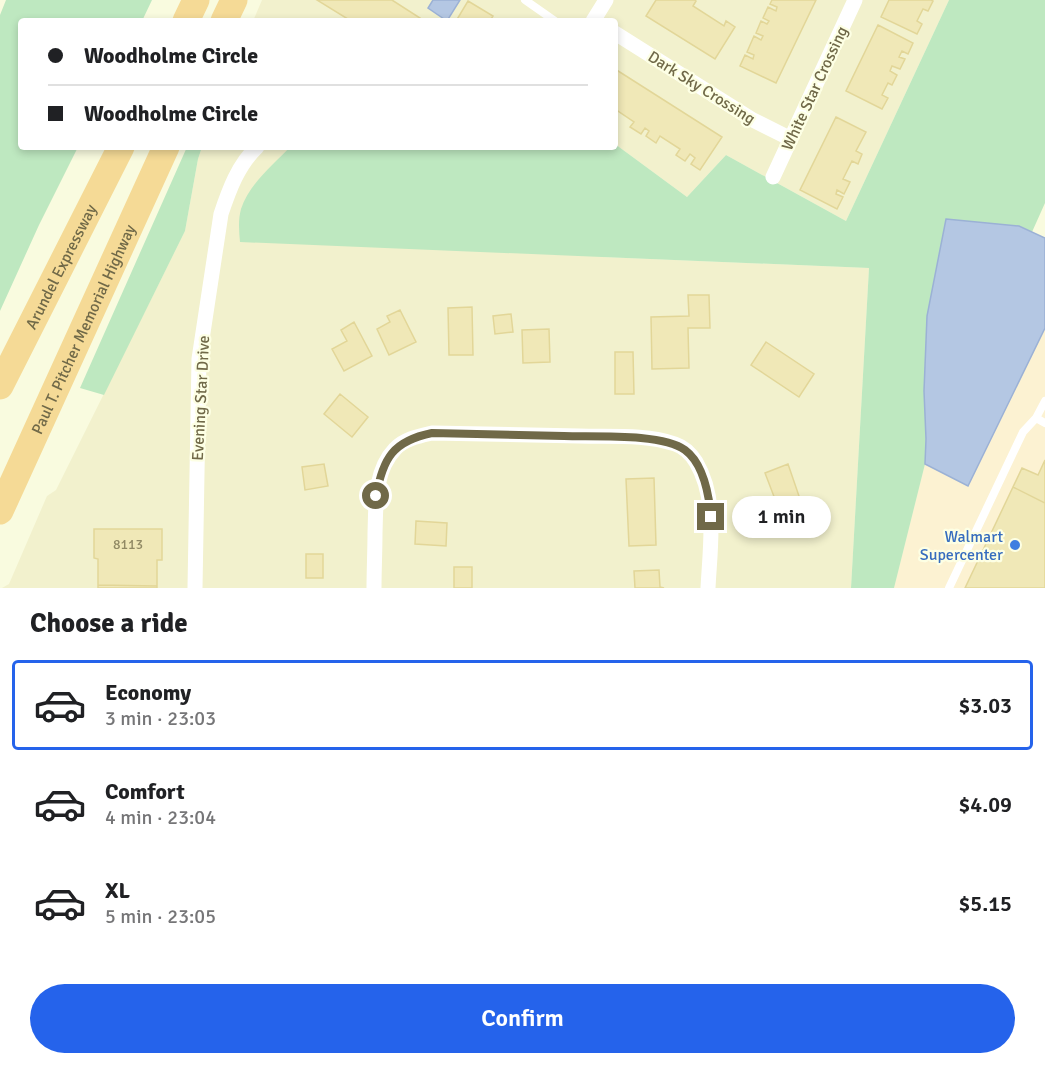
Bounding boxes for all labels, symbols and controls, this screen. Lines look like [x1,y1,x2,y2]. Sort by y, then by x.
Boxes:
street label: White Star Crossing [777,23,852,154]
text: Woodholme Circle [84,42,258,69]
street label: Dark Sky Crossing [644,47,759,129]
text: Woodholme Circle [84,100,258,127]
street label: Arundel Expressway [21,201,102,333]
street label: Paul T. Pitcher Memorial Highway [27,221,141,438]
street label: Evening Star Drive [188,335,214,461]
route start [362,482,389,509]
callout: 1 min [732,496,831,538]
route end [697,503,724,530]
text: 1 min [758,504,805,529]
place label: Walmart Supercenter [920,527,1003,565]
house number: 8113 [113,536,143,553]
marker: Walmart Supercenter [1008,538,1022,552]
text: Choose a ride [30,607,188,640]
icon: car [33,678,87,732]
text: Economy [105,679,191,706]
text: $3.03 [958,692,1012,719]
text: 3 min · 23:03 [105,706,216,731]
icon: car [33,777,87,831]
text: Comfort [105,778,185,805]
text: $4.09 [958,791,1012,818]
text: 4 min · 23:04 [105,805,216,830]
icon: car [33,876,87,930]
text: XL [105,877,130,904]
text: $5.15 [958,890,1012,917]
text: 5 min · 23:05 [105,904,216,929]
button: Confirm [30,984,1015,1053]

